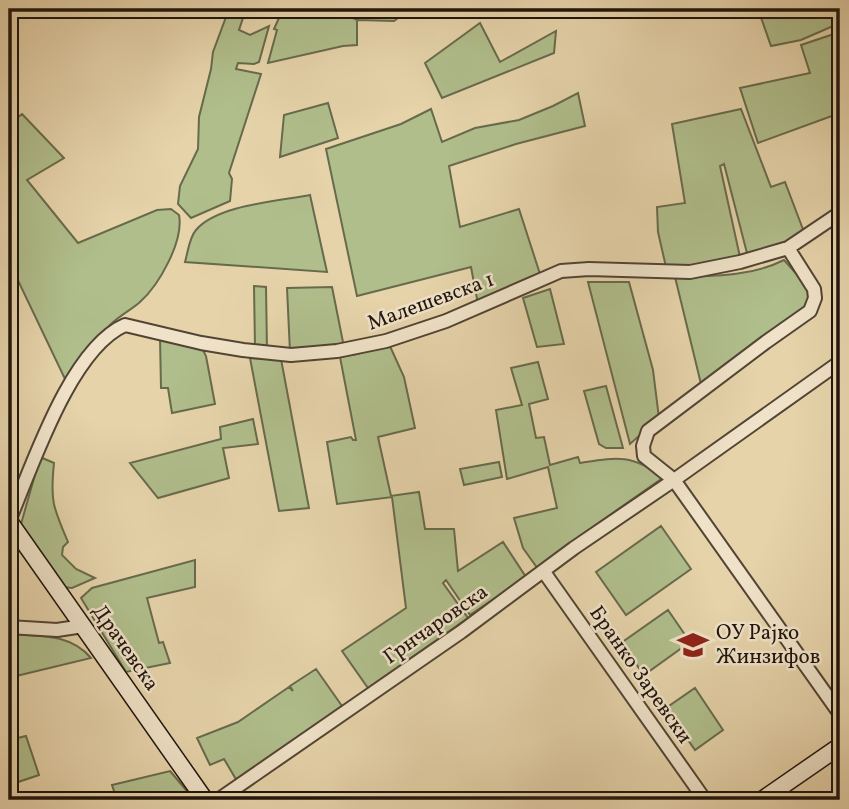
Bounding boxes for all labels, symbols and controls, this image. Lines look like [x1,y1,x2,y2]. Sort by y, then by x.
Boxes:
street label: Малешевска 1 [364,266,498,338]
street label: Грнчаровска [378,578,494,672]
street label: Драчевска [85,599,165,697]
street label: Бранко Заревски [582,600,699,750]
place label: ОУ Рајко Жинзифов [716,619,820,672]
school or university icon: ОУ Рајко Жинзифов [676,628,710,662]

